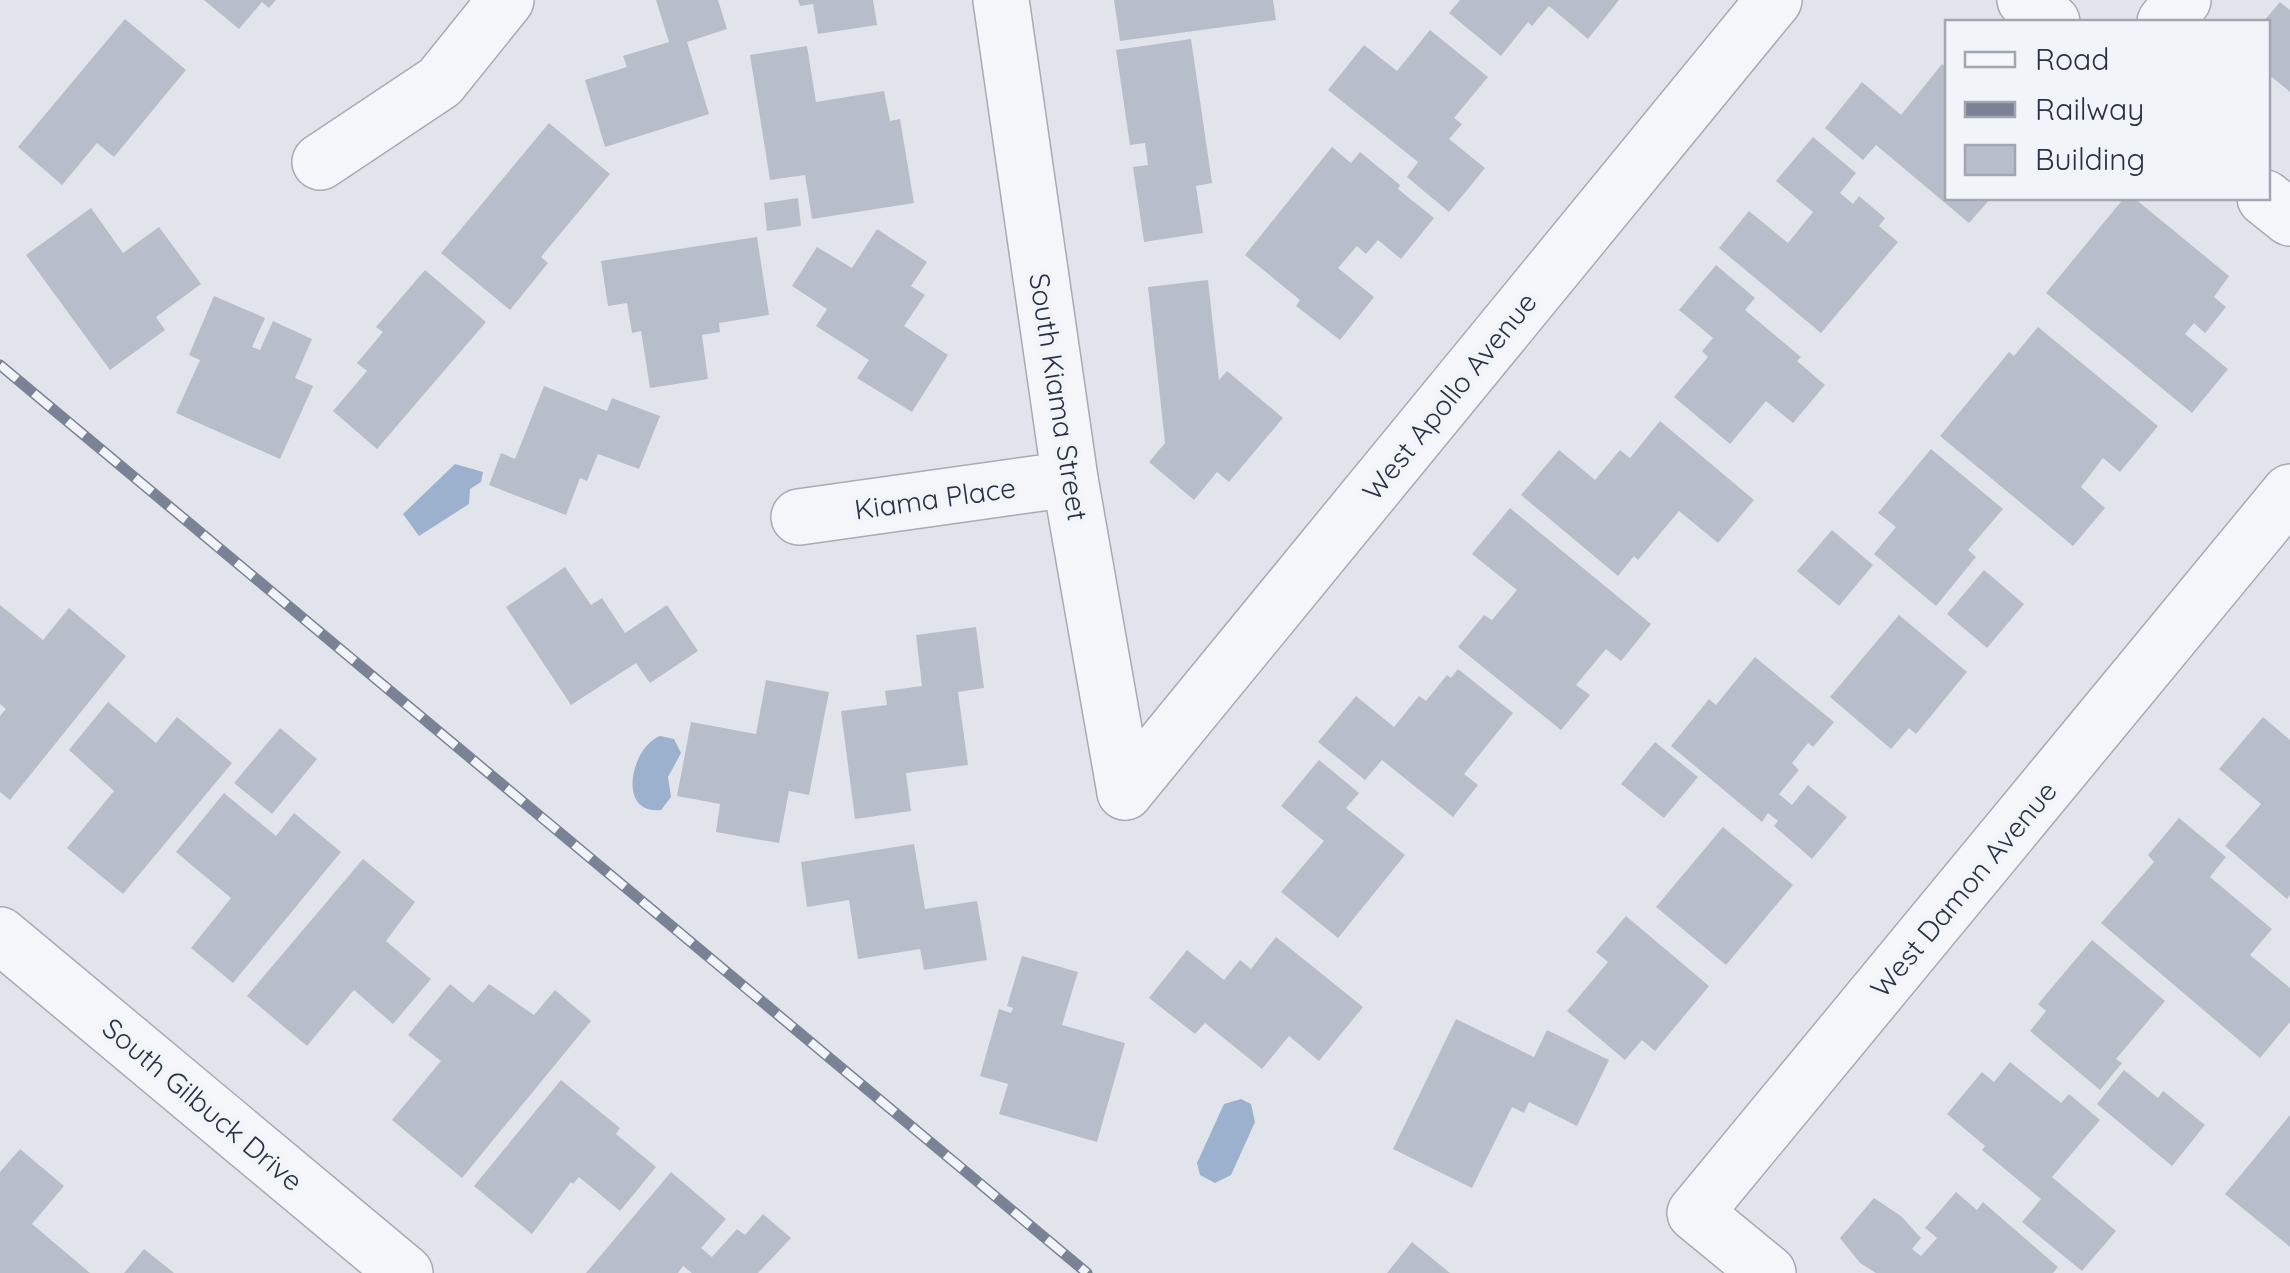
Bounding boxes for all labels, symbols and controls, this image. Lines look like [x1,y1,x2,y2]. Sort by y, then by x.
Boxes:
legend [1945,20,2270,200]
text: Road [2035,40,2109,78]
text: Railway [2035,90,2144,128]
text: Building [2035,140,2145,178]
street label: South Kiama Street [1022,271,1096,523]
street label: West Apollo Avenue [1354,285,1544,507]
street label: Kiama Place [852,469,1018,527]
street label: West Damon Avenue [1862,774,2064,1004]
street label: South Gilbuck Drive [96,1010,310,1198]

